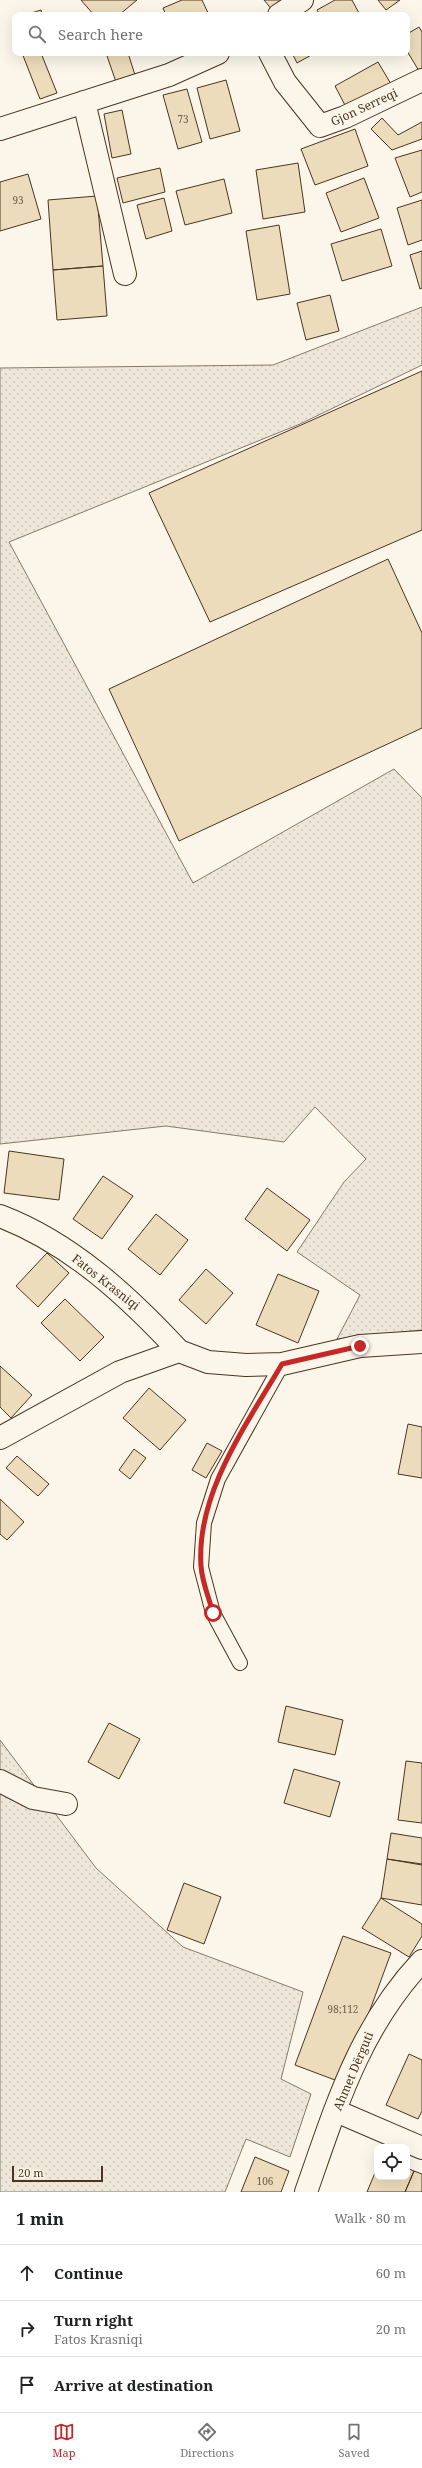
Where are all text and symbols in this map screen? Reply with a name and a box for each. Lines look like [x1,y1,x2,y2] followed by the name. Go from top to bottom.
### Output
[12,12,410,56] search box
[26,23,48,45] icon: search
[58,24,143,44] text: Search here
[328,84,400,130] street label: Gjon Serreqi
[177,112,189,126] house number: 73
[12,193,24,207] house number: 93
[69,1250,144,1314] street label: Fatos Krasniqi
[351,1337,369,1355] route end
[204,1604,222,1622] route start
[328,2002,358,2016] house number: 98;112
[329,2029,377,2113] street label: Ahmet Dërguti
[374,2144,410,2180] map controls
[374,2144,410,2180] button: locate
[12,2164,103,2183] scale bar
[18,2165,44,2180] text: 20 m
[257,2174,274,2188] house number: 106
[16,2207,64,2230] text: 1 min
[334,2209,406,2227] text: Walk · 80 m
[16,2262,38,2284] icon: ahead
[54,2263,123,2283] text: Continue
[376,2264,406,2282] text: 60 m
[54,2310,133,2330] text: Turn right
[16,2318,38,2340] icon: right
[376,2320,406,2338] text: 20 m
[54,2330,143,2348] text: Fatos Krasniqi
[16,2374,38,2396] icon: arrive
[54,2375,213,2395] text: Arrive at destination
[52,2421,76,2460] tab: Map
[180,2421,234,2460] tab: Directions
[339,2421,370,2460] tab: Saved

